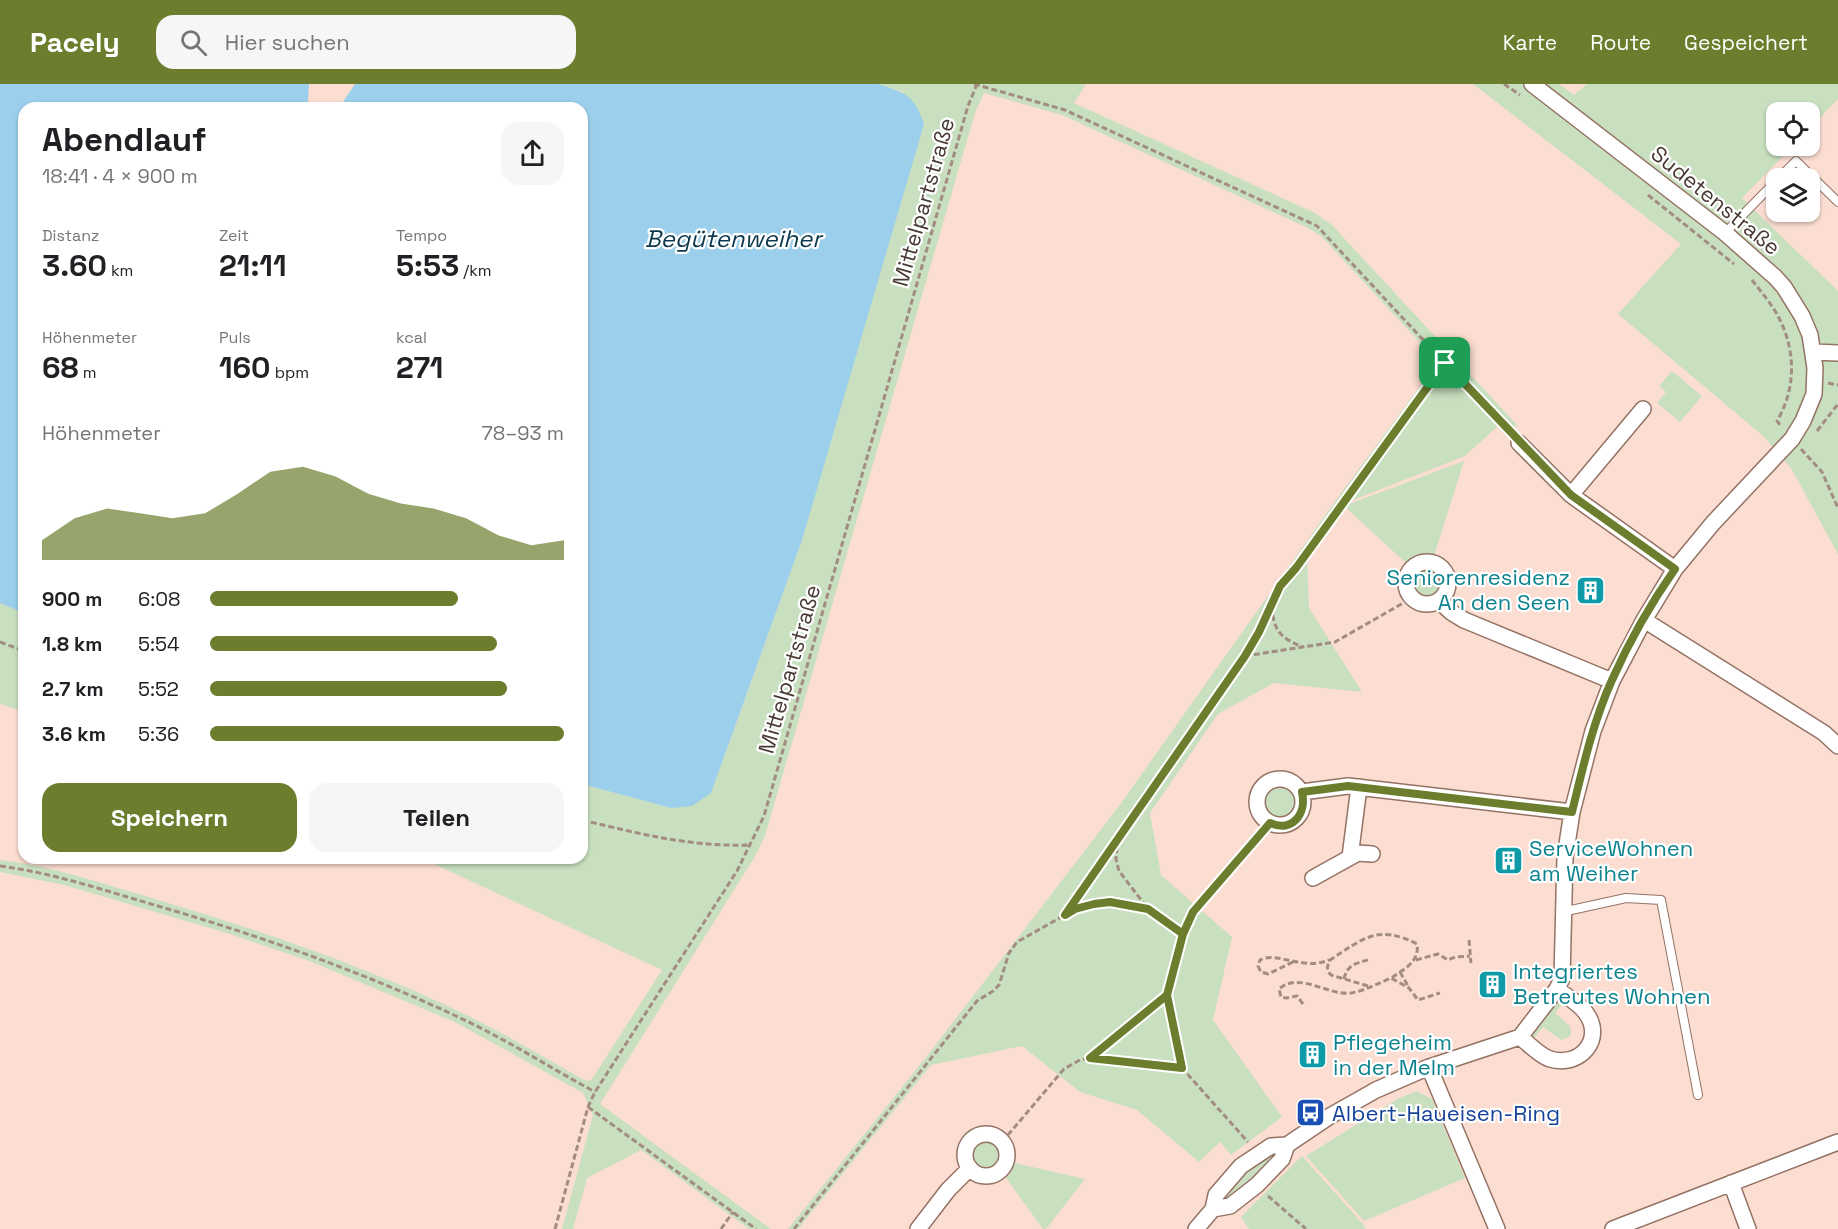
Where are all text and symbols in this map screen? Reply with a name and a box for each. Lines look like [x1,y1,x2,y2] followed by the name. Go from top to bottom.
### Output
[156,15,576,69] search box
[30,24,120,60] text: Pacely
[177,26,210,59] icon: search
[225,28,350,56] text: Hier suchen
[1503,29,1557,56] text: Karte
[1590,29,1651,56] text: Route
[1684,29,1808,56] text: Gespeichert
[1766,102,1820,222] map controls
[1766,102,1820,156] button: locate
[886,114,960,290] street label: Mittelpartstraße
[42,119,207,161] text: Abendlauf
[501,122,564,185] button: share
[1645,139,1787,261] street label: Sudetenstraße
[42,163,198,189] text: 18:41 · 4 × 900 m
[1766,168,1820,222] button: layers
[645,223,824,254] water label: Begütenweiher
[42,225,99,246] text: Distanz
[219,225,249,246] text: Zeit
[396,225,447,246] text: Tempo
[42,246,107,285] text: 3.60
[219,246,286,285] text: 21:11
[396,246,459,285] text: 5:53
[107,260,133,281] text: km
[459,260,492,281] text: /km
[42,327,137,348] text: Höhenmeter
[219,327,251,348] text: Puls
[396,327,427,348] text: kcal
[1419,337,1470,388] pin
[1428,346,1461,379] icon: arrive
[42,348,79,387] text: 68
[219,348,271,387] text: 160
[396,348,443,387] text: 271
[79,362,96,383] text: m
[271,362,309,383] text: bpm
[42,420,161,446] text: Höhenmeter
[482,420,564,446] text: 78–93 m
[1387,563,1570,616] place label: Seniorenresidenz An den Seen
[1575,574,1607,606] building icon: Seniorenresidenz An den Seen
[752,581,826,757] street label: Mittelpartstraße
[42,586,102,612] text: 900 m
[138,586,181,612] text: 6:08
[42,631,102,657] text: 1.8 km
[138,631,180,657] text: 5:54
[42,676,104,702] text: 2.7 km
[138,676,179,702] text: 5:52
[42,721,106,747] text: 3.6 km
[138,721,179,747] text: 5:36
[42,783,297,852] button: Speichern
[309,783,564,852] button: Teilen
[1529,834,1693,887] place label: ServiceWohnen am Weiher
[1492,845,1524,877] building icon: ServiceWohnen am Weiher
[1513,957,1711,1010] place label: Integriertes Betreutes Wohnen
[1476,968,1508,1000] building icon: Integriertes Betreutes Wohnen
[1333,1028,1455,1081] place label: Pflegeheim in der Melm
[1296,1039,1328,1071] building icon: Pflegeheim in der Melm
[1295,1097,1327,1129] bus stop icon: Albert-Haueisen-Ring
[1332,1099,1560,1127] place label: Albert-Haueisen-Ring

